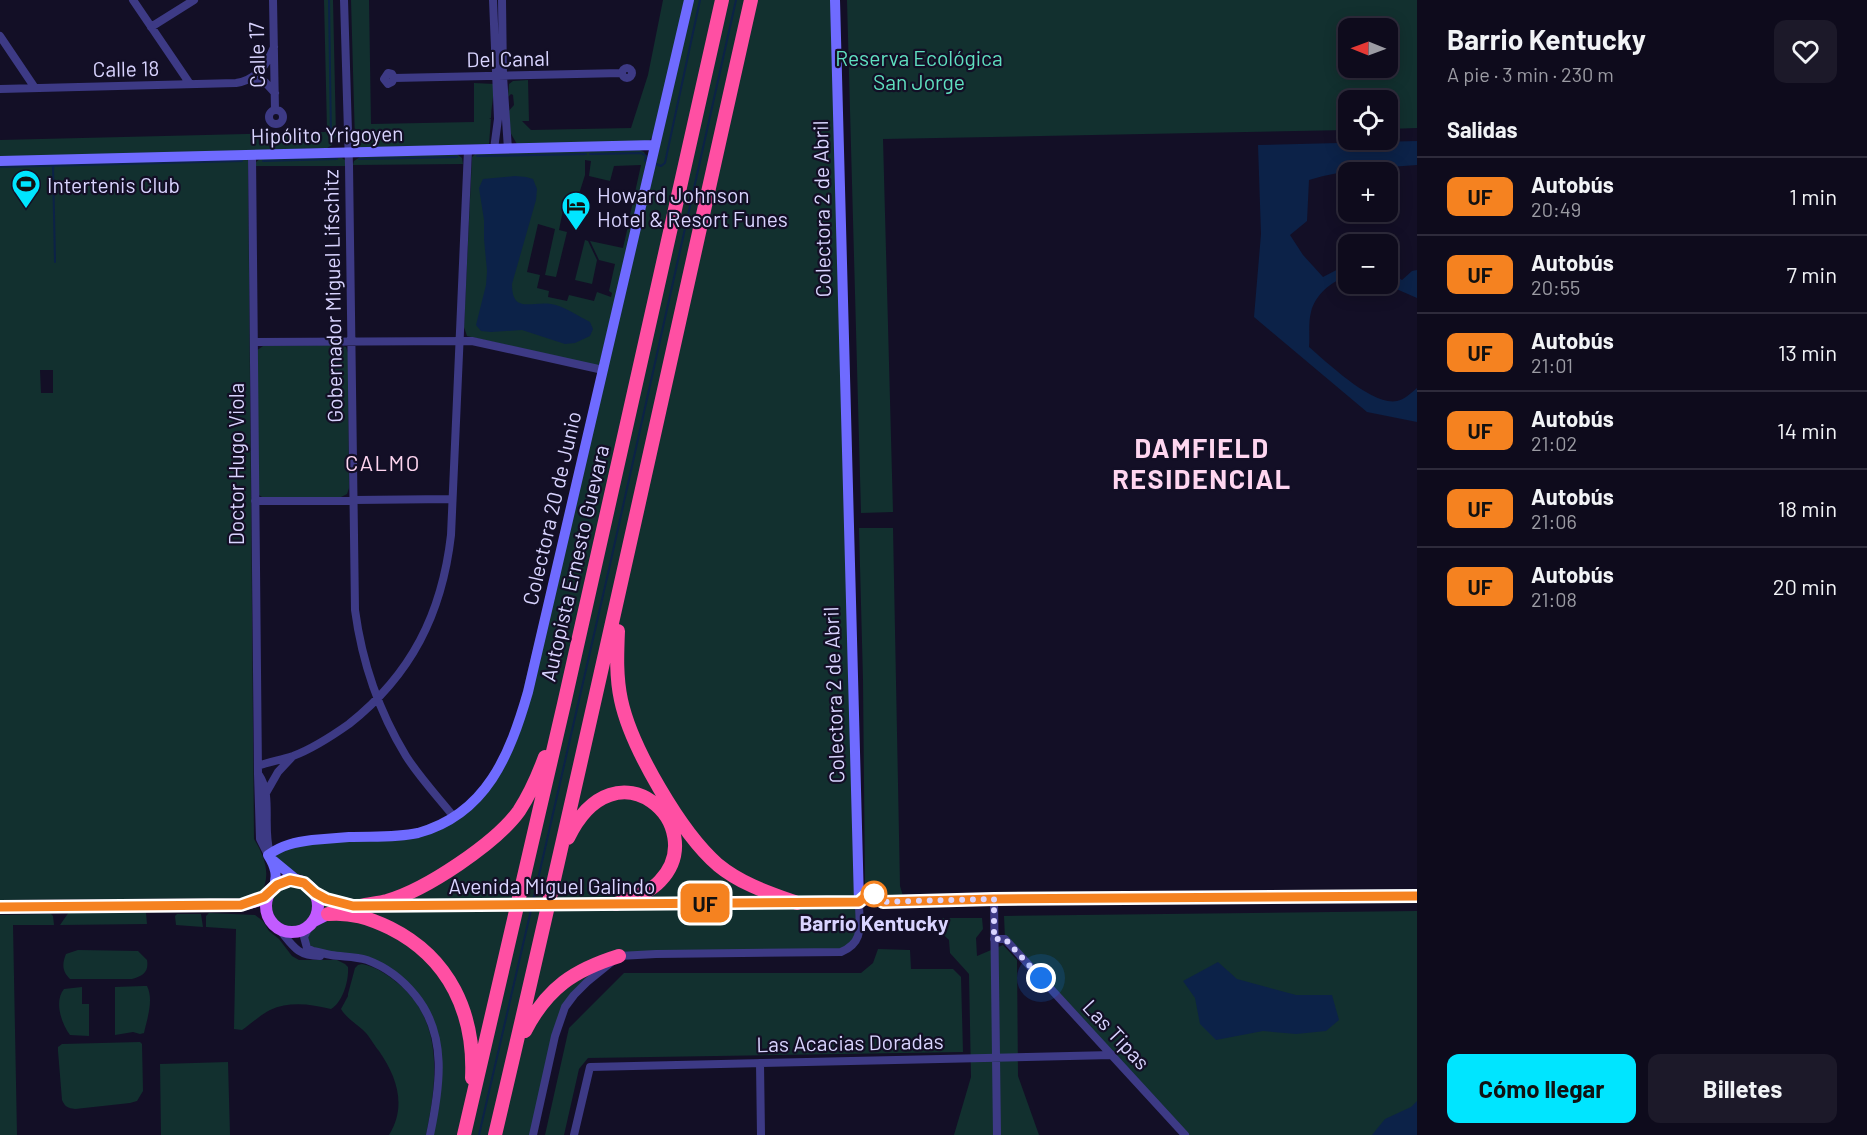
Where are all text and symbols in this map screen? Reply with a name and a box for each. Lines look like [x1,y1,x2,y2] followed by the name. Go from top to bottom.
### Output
[1338,18,1398,78] north arrow
[1338,18,1398,294] map controls
[1774,20,1837,83] button: heart
[243,22,269,88] street label: Calle 17
[1447,22,1646,56] text: Barrio Kentucky
[466,45,550,71] street label: Del Canal
[835,45,1003,94] park label: Reserva Ecológica San Jorge
[92,55,160,81] street label: Calle 18
[1447,62,1614,86] text: A pie · 3 min · 230 m
[1338,90,1398,150] button: locate
[1447,116,1518,142] text: Salidas
[250,120,404,148] street label: Hipólito Yrigoyen
[807,120,835,298] street label: Colectora 2 de Abril
[1338,162,1398,222] button: +
[10,168,42,210] sports icon: Intertenis Club
[317,169,347,423] street label: Gobernador Miguel Lifschitz
[1531,171,1614,197] text: Autobús
[47,172,180,197] place label: Intertenis Club
[597,182,788,231] place label: Howard Johnson Hotel & Resort Funes
[1789,183,1837,209] text: 1 min
[1468,184,1492,209] text: UF
[560,190,592,232] hotel icon: Howard Johnson Hotel & Resort Funes
[1531,197,1581,221] text: 20:49
[1338,234,1398,294] button: −
[1531,249,1614,275] text: Autobús
[1787,261,1837,287] text: 7 min
[1468,262,1492,287] text: UF
[1531,275,1580,299] text: 20:55
[1531,327,1614,353] text: Autobús
[1778,339,1837,365] text: 13 min
[1468,340,1492,365] text: UF
[1531,353,1573,377] text: 21:01
[223,383,248,545] street label: Doctor Hugo Viola
[1531,405,1614,431] text: Autobús
[517,409,585,607] street label: Colectora 20 de Junio
[1777,417,1837,443] text: 14 min
[1468,418,1492,443] text: UF
[1112,431,1292,494] district label: DAMFIELD RESIDENCIAL
[1531,431,1577,455] text: 21:02
[535,442,613,684] street label: Autopista Ernesto Guevara
[345,449,421,475] district label: CALMO
[1531,483,1614,509] text: Autobús
[1778,495,1837,521] text: 18 min
[1468,496,1492,521] text: UF
[1531,509,1577,533] text: 21:06
[1531,561,1614,587] text: Autobús
[1773,573,1837,599] text: 20 min
[1468,574,1492,599] text: UF
[1531,587,1577,611] text: 21:08
[817,606,849,784] street label: Colectora 2 de Abril
[449,873,655,898] street label: Avenida Miguel Galindo
[861,881,887,907] marker: Barrio Kentucky
[678,884,732,922] line badge: UF
[693,891,717,916] text: UF
[799,910,949,935] place label: Barrio Kentucky
[1026,963,1056,993] your location
[1078,994,1156,1074] street label: Las Tipas
[756,1028,944,1056] street label: Las Acacias Doradas
[1447,1054,1636,1123] button: Cómo llegar
[1648,1054,1837,1123] button: Billetes

